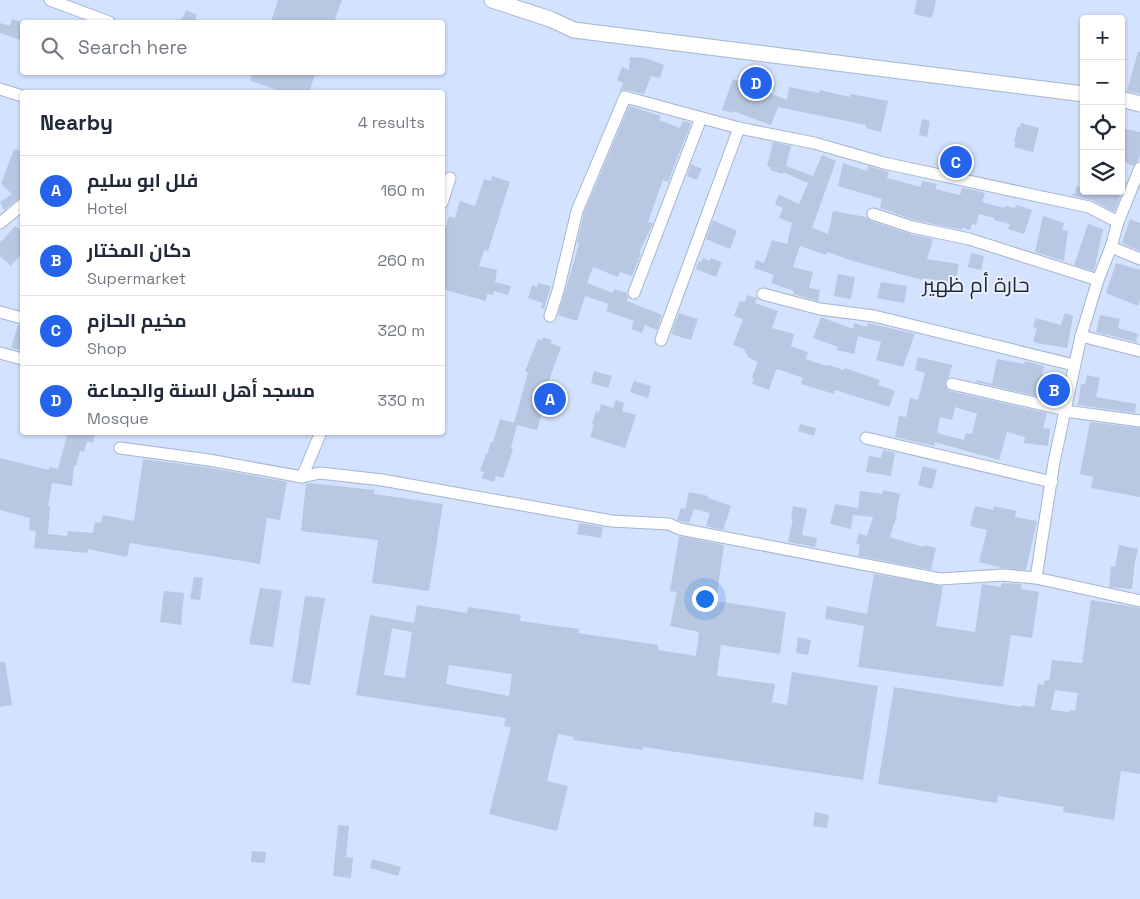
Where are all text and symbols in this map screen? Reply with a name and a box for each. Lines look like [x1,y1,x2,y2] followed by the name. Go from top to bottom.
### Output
[1080,15,1125,195] map controls
[1080,15,1125,60] button: +
[20,20,445,75] search box
[38,34,66,62] icon: search
[78,35,188,60] text: Search here
[1080,60,1125,105] button: −
[740,64,772,102] pin: D
[1080,105,1125,150] button: locate
[40,109,113,136] text: Nearby
[358,112,425,133] text: 4 results
[940,143,972,181] pin: C
[1080,150,1125,195] button: layers
[87,168,198,193] text: فلل ابو سليم
[51,180,61,201] text: A
[380,180,425,201] text: 160 m
[87,198,128,219] text: Hotel
[87,238,191,263] text: دكان المختار
[51,250,61,271] text: B
[377,250,425,271] text: 260 m
[87,268,186,289] text: Supermarket
[921,271,1030,299] district label: حارة أم ظهير
[87,308,186,333] text: مخيم الحازم
[51,320,61,341] text: C
[378,320,425,341] text: 320 m
[87,338,127,359] text: Shop
[1038,371,1070,409] pin: B
[87,378,315,403] text: مسجد أهل السنة والجماعة
[534,380,566,418] pin: A
[51,390,61,411] text: D
[378,390,425,411] text: 330 m
[87,408,149,429] text: Mosque
[692,586,718,612] your location

